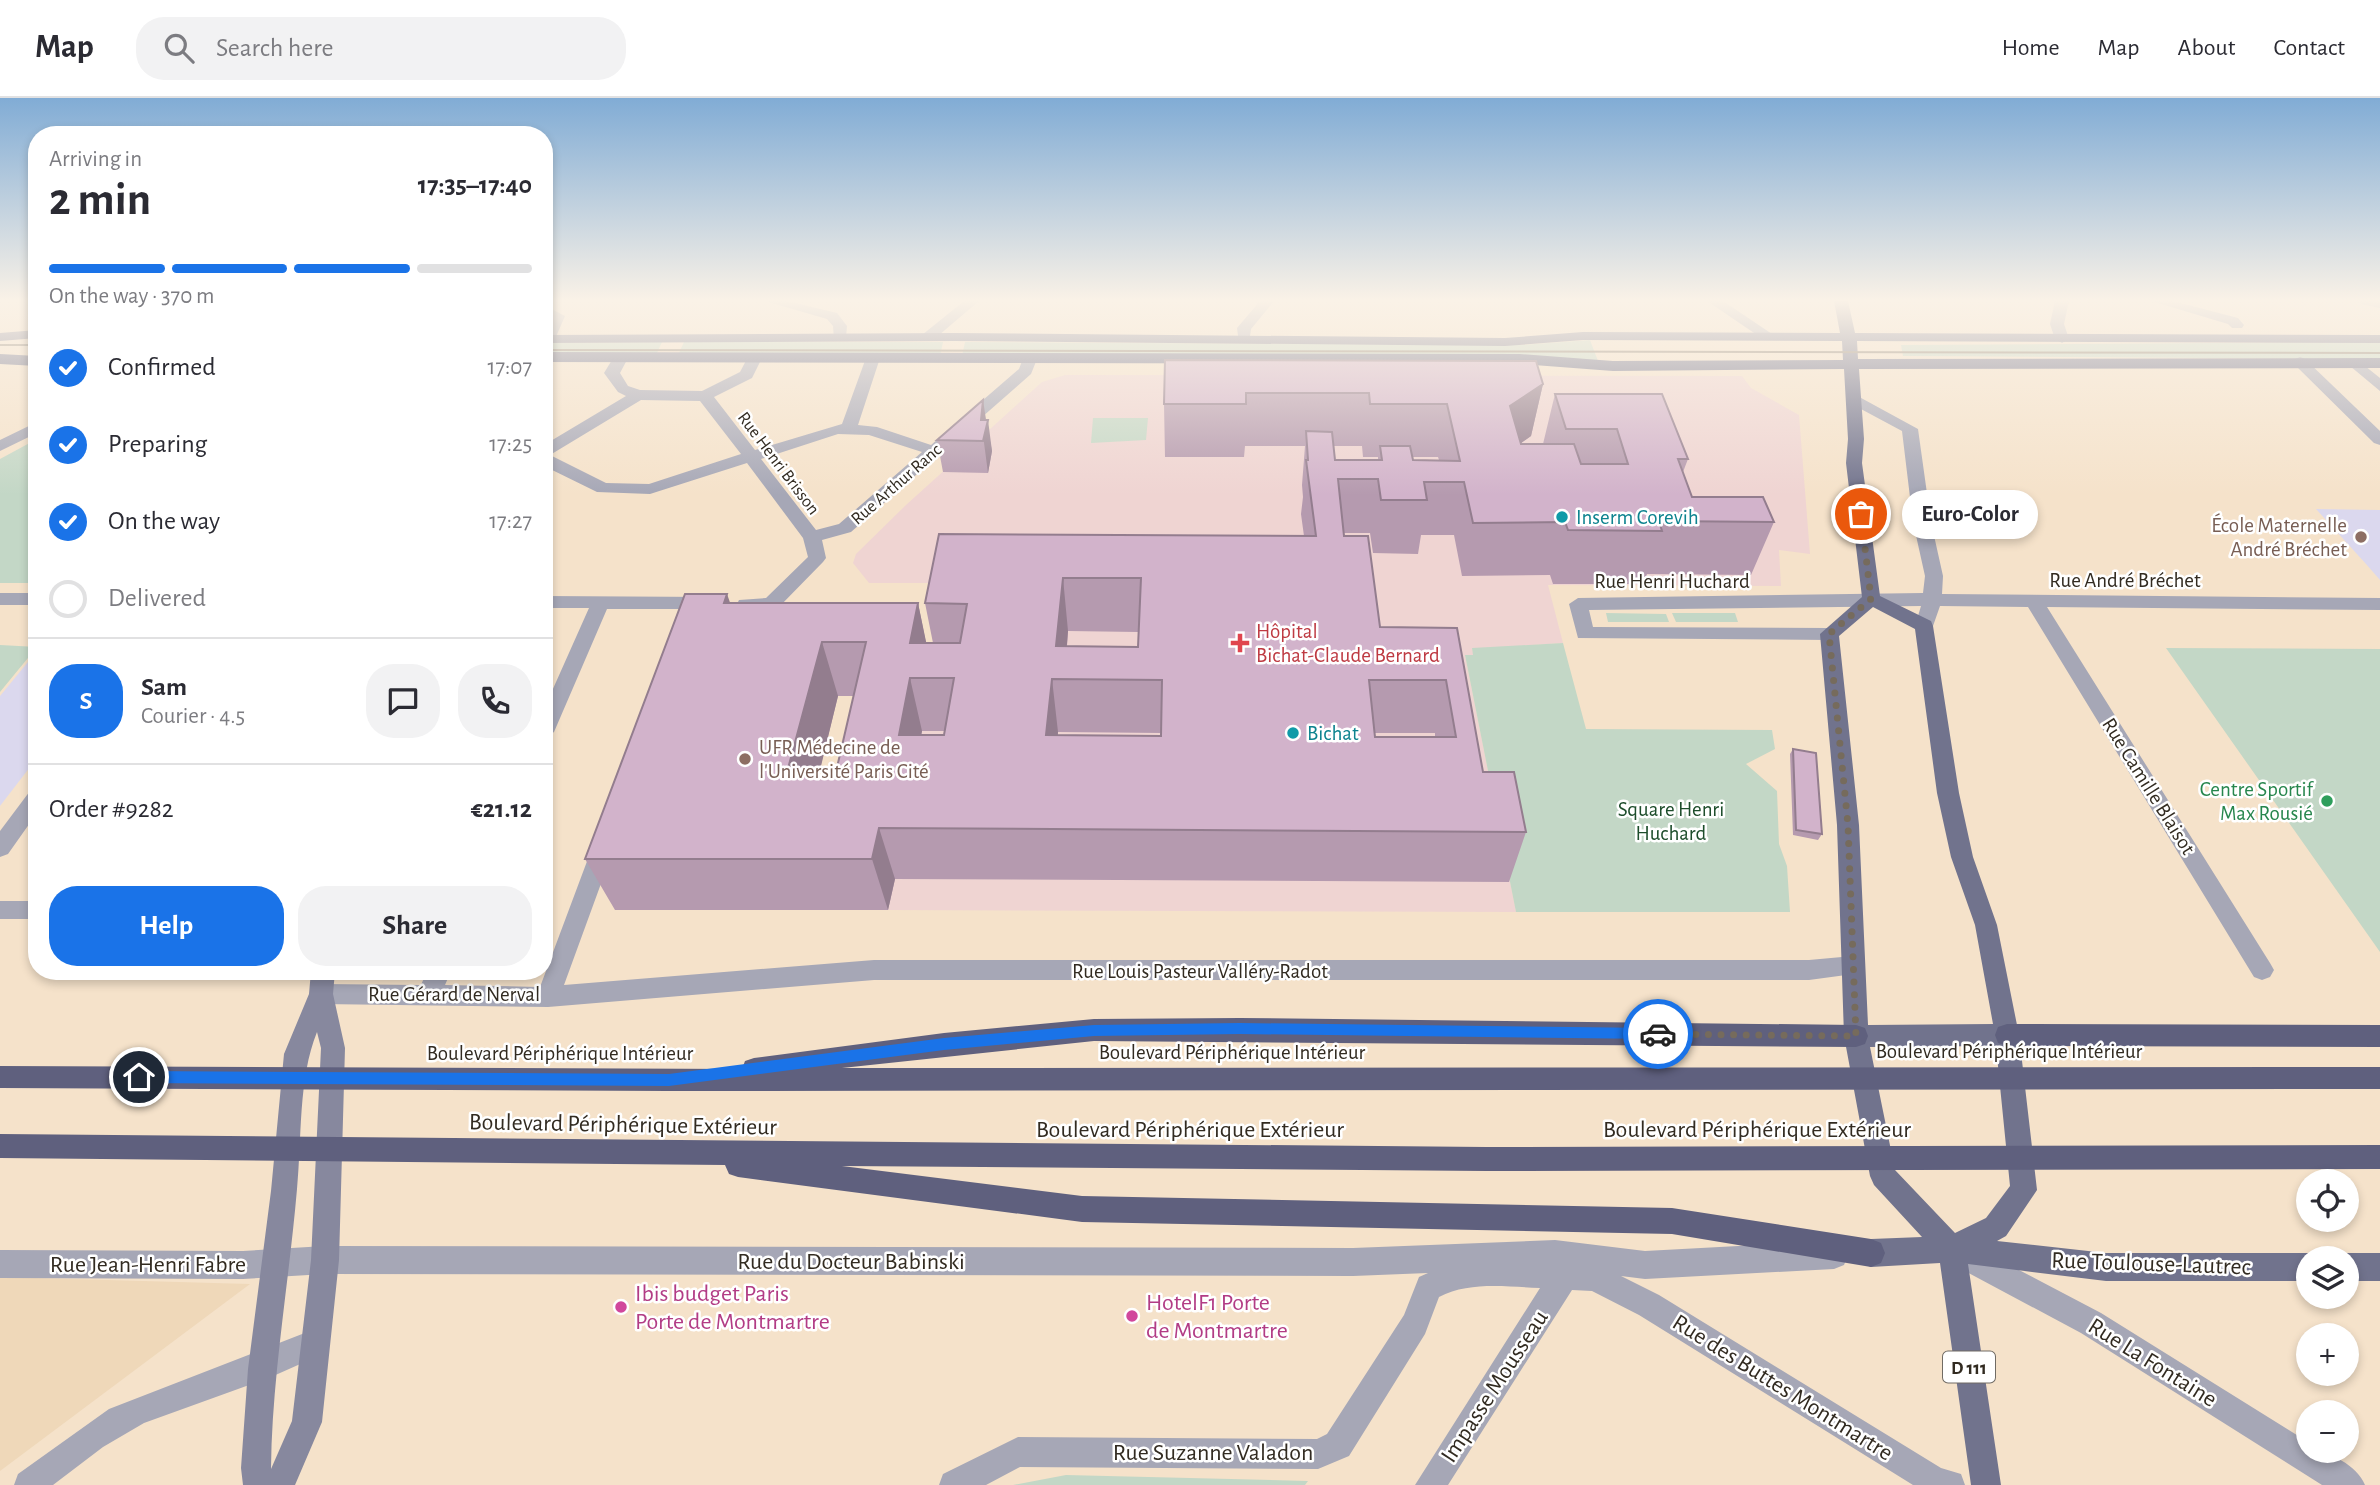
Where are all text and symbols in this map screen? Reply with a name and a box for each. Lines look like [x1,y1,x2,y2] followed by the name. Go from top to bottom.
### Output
[136,17,626,80] search box
[160,29,198,67] icon: search
[35,31,94,64] text: Map
[216,35,334,61] text: Search here
[2002,36,2060,60] text: Home
[2098,36,2140,60] text: Map
[2178,36,2235,60] text: About
[2273,36,2345,60] text: Contact
[49,148,142,171] text: Arriving in
[418,172,532,198] text: 17:35–17:40
[49,177,151,223] text: 2 min
[49,285,215,308] text: On the way · 370 m
[49,349,87,387] icon: check
[108,354,216,380] text: Confirmed
[487,356,532,379] text: 17:07
[734,409,823,518] street label: Rue Henri Brisson
[49,426,87,464] icon: check
[108,431,207,457] text: Preparing
[489,433,532,456] text: 17:25
[848,441,945,529] street label: Rue Arthur Ranc
[1831,484,1891,544] pin
[1903,490,2039,538] callout: Euro-Color
[1842,495,1880,533] icon: bag
[49,503,87,541] icon: check
[1921,503,2019,526] text: Euro-Color
[1576,507,1699,528] place label: Inserm Corevih
[108,508,220,534] text: On the way
[1554,509,1570,525] marker: Inserm Corevih
[489,510,532,533] text: 17:27
[2211,513,2347,560] place label: École Maternelle André Bréchet
[2353,529,2369,545] marker: École Maternelle André Bréchet
[2049,570,2201,591] street label: Rue André Bréchet
[1594,571,1750,592] street label: Rue Henri Huchard
[108,585,206,611] text: Delivered
[1256,621,1440,666] place label: Hôpital Bichat-Claude Bernard
[1230,633,1250,653] marker: Hôpital Bichat-Claude Bernard
[366,664,440,738] button: chat
[458,664,532,738] button: phone
[141,674,187,700] text: Sam
[80,688,92,714] text: S
[141,705,245,728] text: Courier · 4.5
[2098,714,2199,859] street label: Rue Camille Blaisot
[1307,723,1359,744] place label: Bichat
[1285,725,1301,741] marker: Bichat
[759,737,929,782] place label: UFR Médecine de l'Université Paris Cité
[737,751,753,767] marker: UFR Médecine de l'Université Paris Cité
[2200,779,2315,824] place label: Centre Sportif Max Rousié
[2319,793,2335,809] marker: Centre Sportif Max Rousié
[49,796,174,822] text: Order #9282
[471,796,532,822] text: €21.12
[1618,799,1724,844] park label: Square Henri Huchard
[49,886,284,966] button: Help
[298,886,532,966] button: Share
[1072,961,1328,982] street label: Rue Louis Pasteur Valléry-Radot
[368,984,540,1005] street label: Rue Gérard de Nerval
[1623,999,1693,1069] courier
[1639,1015,1677,1053] icon: car
[1876,1041,2142,1062] street label: Boulevard Périphérique Intérieur
[1099,1042,1365,1063] street label: Boulevard Périphérique Intérieur
[427,1043,693,1064] street label: Boulevard Périphérique Intérieur
[109,1047,169,1107] pin
[120,1058,158,1096] icon: home
[469,1110,777,1140] street label: Boulevard Périphérique Extérieur
[1036,1118,1344,1142] street label: Boulevard Périphérique Extérieur
[1603,1118,1911,1142] street label: Boulevard Périphérique Extérieur
[2296,1169,2359,1463] map controls
[2296,1169,2359,1232] button: locate
[2296,1246,2359,1309] button: layers
[2051,1249,2251,1279] street label: Rue Toulouse-Lautrec
[737,1250,965,1274] street label: Rue du Docteur Babinski
[50,1253,246,1277] street label: Rue Jean-Henri Fabre
[635,1282,830,1334] place label: Ibis budget Paris Porte de Montmartre
[1146,1291,1288,1343] place label: HotelF1 Porte de Montmartre
[613,1299,629,1315] marker: Ibis budget Paris Porte de Montmartre
[1437,1306,1553,1467] street label: Impasse Mousseau
[1124,1308,1140,1324] marker: HotelF1 Porte de Montmartre
[1668,1310,1897,1466] street label: Rue des Buttes Montmartre
[2084,1314,2221,1412] street label: Rue La Fontaine
[2296,1323,2359,1386] button: +
[1943,1352,1995,1382] road number: D 111
[2296,1400,2359,1463] button: −
[1113,1441,1313,1465] street label: Rue Suzanne Valadon

